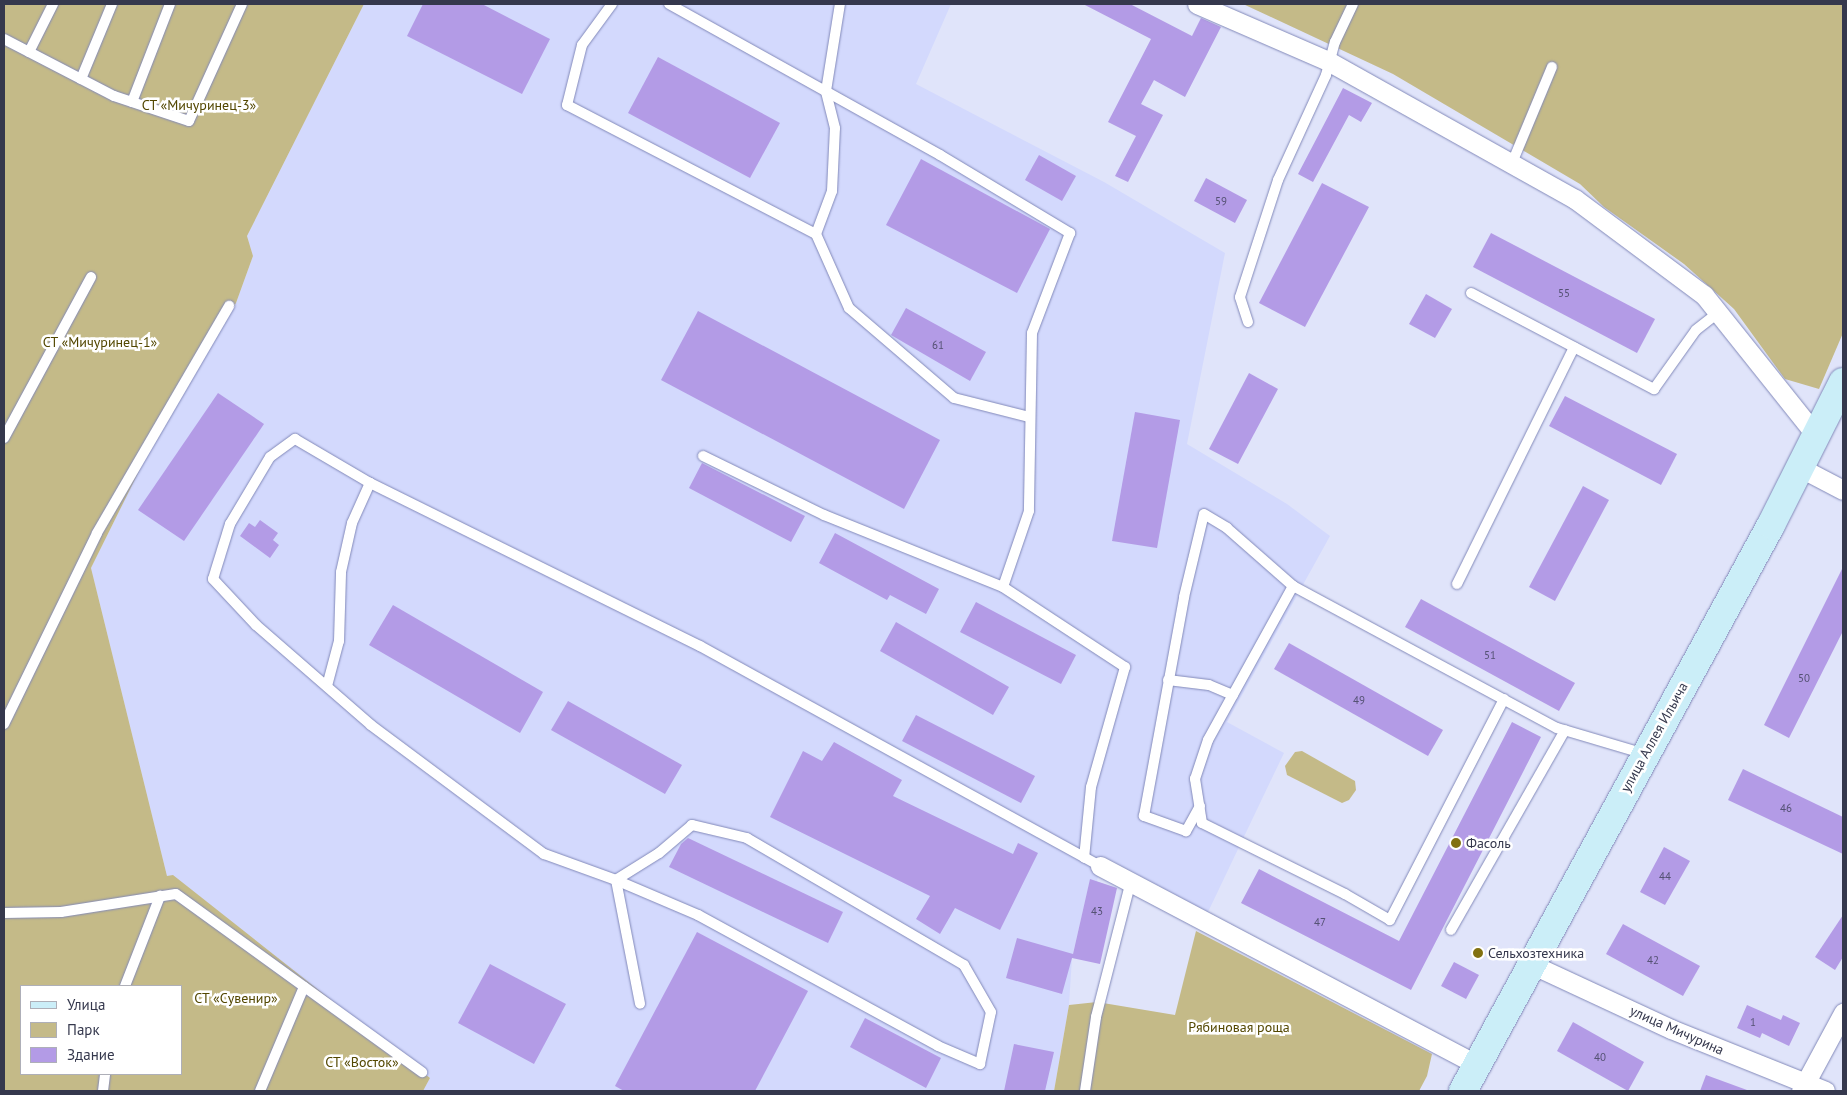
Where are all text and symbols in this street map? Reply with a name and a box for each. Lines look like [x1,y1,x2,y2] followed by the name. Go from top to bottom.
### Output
[141,97,257,113] park label: СТ «Мичуринец-3»
[1215,194,1227,208] house number: 59
[1558,286,1570,300] house number: 55
[42,334,158,350] park label: СТ «Мичуринец-1»
[932,338,944,352] house number: 61
[1484,648,1496,662] house number: 51
[1798,671,1810,685] house number: 50
[1617,679,1691,795] street label: улица Аллея Ильича
[1353,693,1365,707] house number: 49
[1780,801,1792,815] house number: 46
[1466,835,1511,851] place label: Фасоль
[1450,837,1462,849] marker: Фасоль
[1659,869,1671,883] house number: 44
[1091,904,1103,918] house number: 43
[1314,915,1326,929] house number: 47
[1488,945,1584,961] place label: Сельхозтехника
[1472,947,1484,959] marker: Сельхозтехника
[1647,953,1659,967] house number: 42
[20,985,182,1075] legend
[194,990,278,1006] park label: СТ «Сувенир»
[67,995,105,1014] text: Улица
[1627,1002,1727,1058] street label: улица Мичурина
[1750,1015,1756,1029] house number: 1
[1188,1019,1290,1035] park label: Рябиновая роща
[67,1020,100,1039] text: Парк
[67,1045,115,1064] text: Здание
[1594,1050,1606,1064] house number: 40
[325,1054,399,1070] park label: СТ «Восток»

